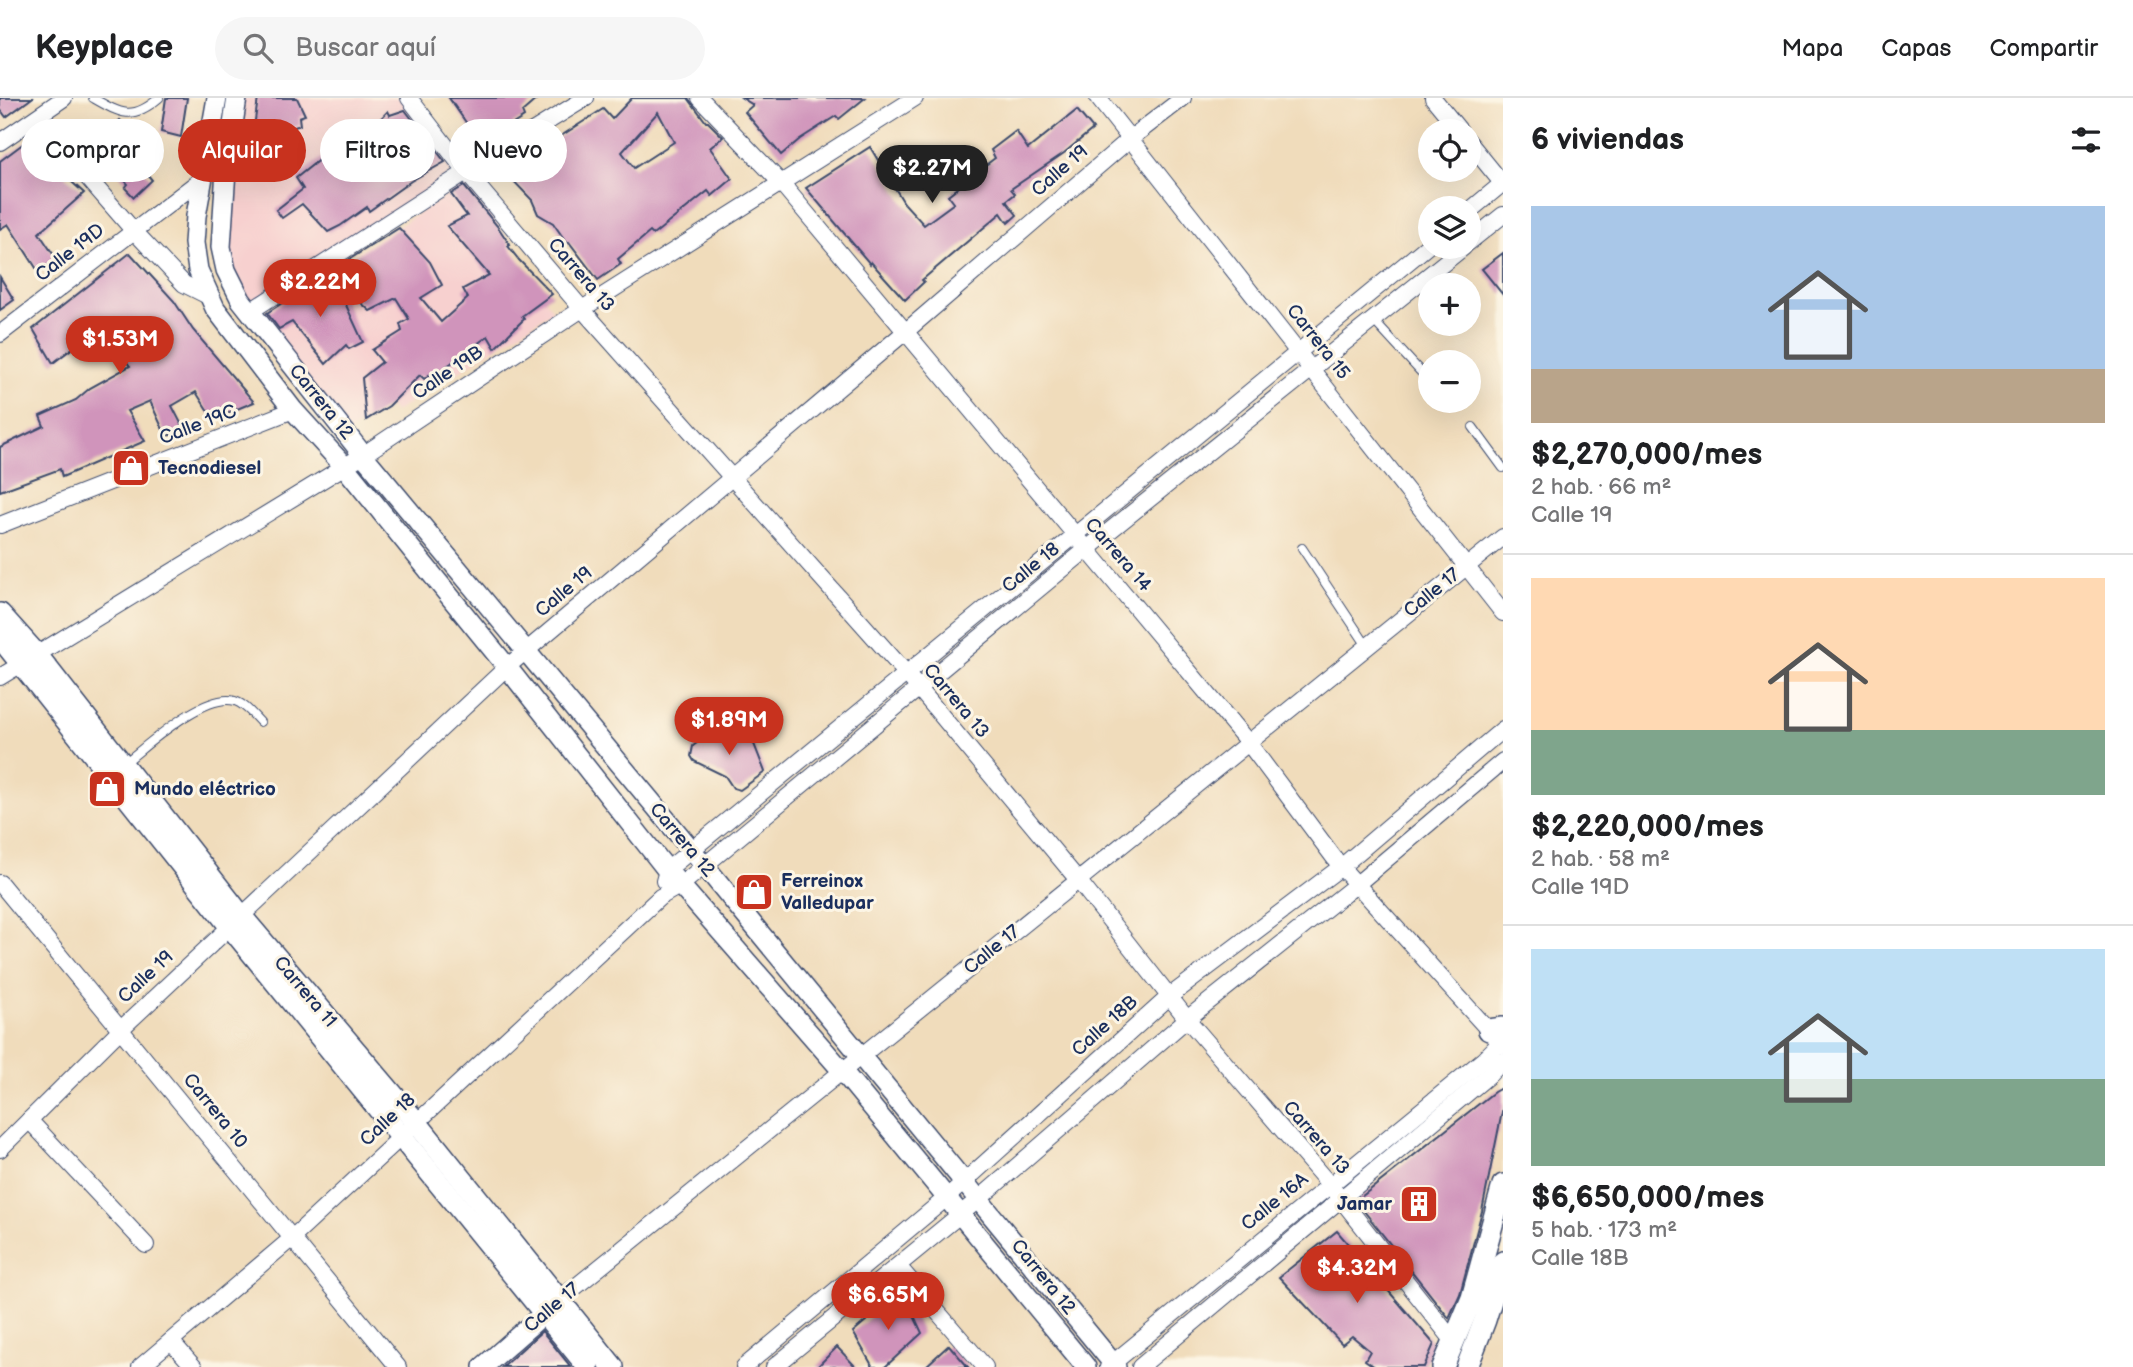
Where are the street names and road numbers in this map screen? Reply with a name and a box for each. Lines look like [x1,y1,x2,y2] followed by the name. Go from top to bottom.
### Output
[1027,140,1093,202] street label: Calle 19
[31,219,109,287] street label: Calle 19D
[543,233,619,317] street label: Carrera 13
[1281,300,1355,384] street label: Carrera 15
[408,341,488,405] street label: Calle 19B
[284,360,359,445] street label: Carrera 12
[156,400,240,450] street label: Calle 19C
[1080,513,1157,597] street label: Carrera 14
[998,538,1064,598] street label: Calle 18
[531,562,597,622] street label: Calle 19
[1399,563,1465,623] street label: Calle 17
[918,659,994,743] street label: Carrera 13
[644,798,720,882] street label: Carrera 12
[959,920,1025,980] street label: Calle 17
[114,946,178,1008] street label: Calle 19
[269,952,341,1032] street label: Carrera 11
[1067,991,1143,1061] street label: Calle 18B
[178,1069,252,1153] street label: Carrera 10
[355,1089,421,1151] street label: Calle 18
[1278,1096,1354,1180] street label: Carrera 13
[1237,1168,1313,1236] street label: Calle 16A
[1006,1235,1081,1320] street label: Carrera 12
[519,1278,585,1338] street label: Calle 17

